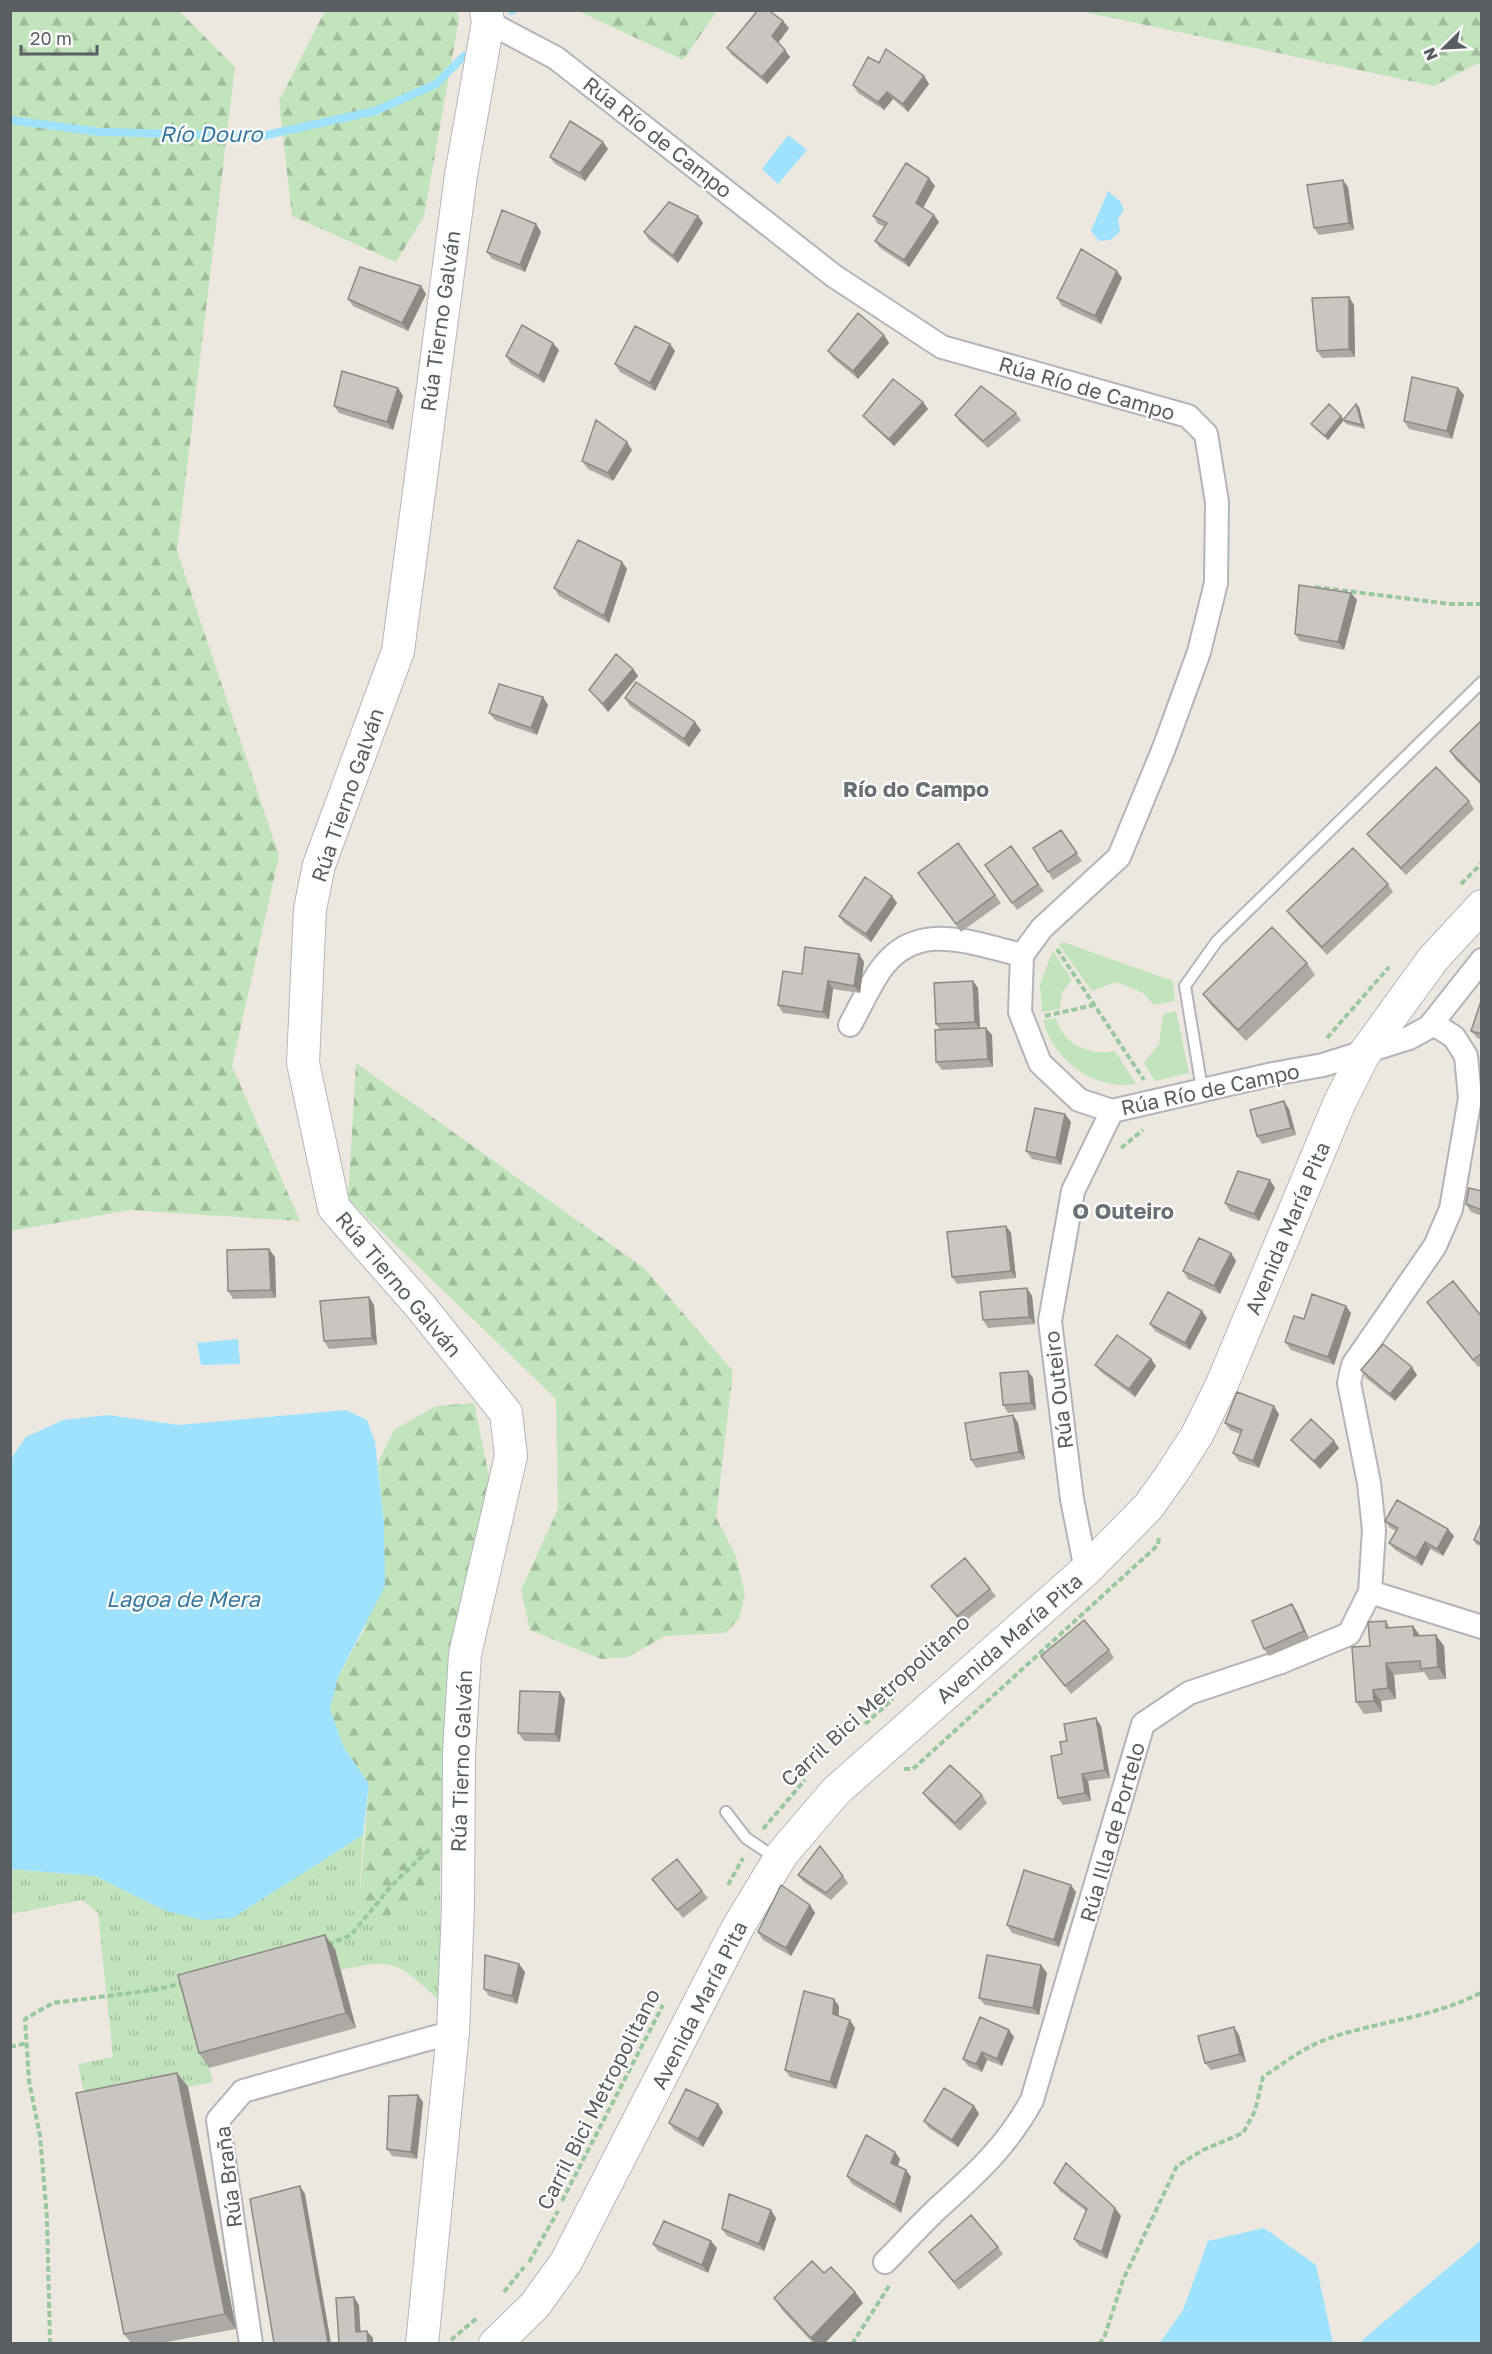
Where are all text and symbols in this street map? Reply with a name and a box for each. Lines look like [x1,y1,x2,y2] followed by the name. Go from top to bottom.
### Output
[21,18,98,56] scale bar
[1414,18,1474,78] north arrow
[30,27,72,49] text: 20 m
[1419,44,1442,64] text: N
[578,71,738,203] street label: Rúa Río de Campo
[159,120,264,147] water label: Río Douro
[414,229,466,413] street label: Rúa Tierno Galván
[996,350,1178,426] street label: Rúa Río de Campo
[305,705,389,885] street label: Rúa Tierno Galván
[843,775,989,802] district label: Río do Campo
[1118,1057,1302,1121] street label: Rúa Río de Campo
[1239,1138,1335,1318] street label: Avenida María Pita
[1072,1197,1174,1224] district label: O Outeiro
[330,1206,468,1362] street label: Rúa Tierno Galván
[1038,1329,1078,1451] street label: Rúa Outeiro
[931,1567,1087,1709] street label: Avenida María Pita
[106,1585,262,1612] water label: Lagoa de Mera
[775,1608,975,1792] street label: Carril Bici Metropolitano
[445,1669,477,1853] street label: Rúa Tierno Galván
[1074,1739,1150,1925] street label: Rúa Illa de Portelo
[645,1916,753,2094] street label: Avenida María Pita
[531,1984,665,2214] street label: Carril Bici Metropolitano
[209,2125,247,2229] street label: Rúa Braña

